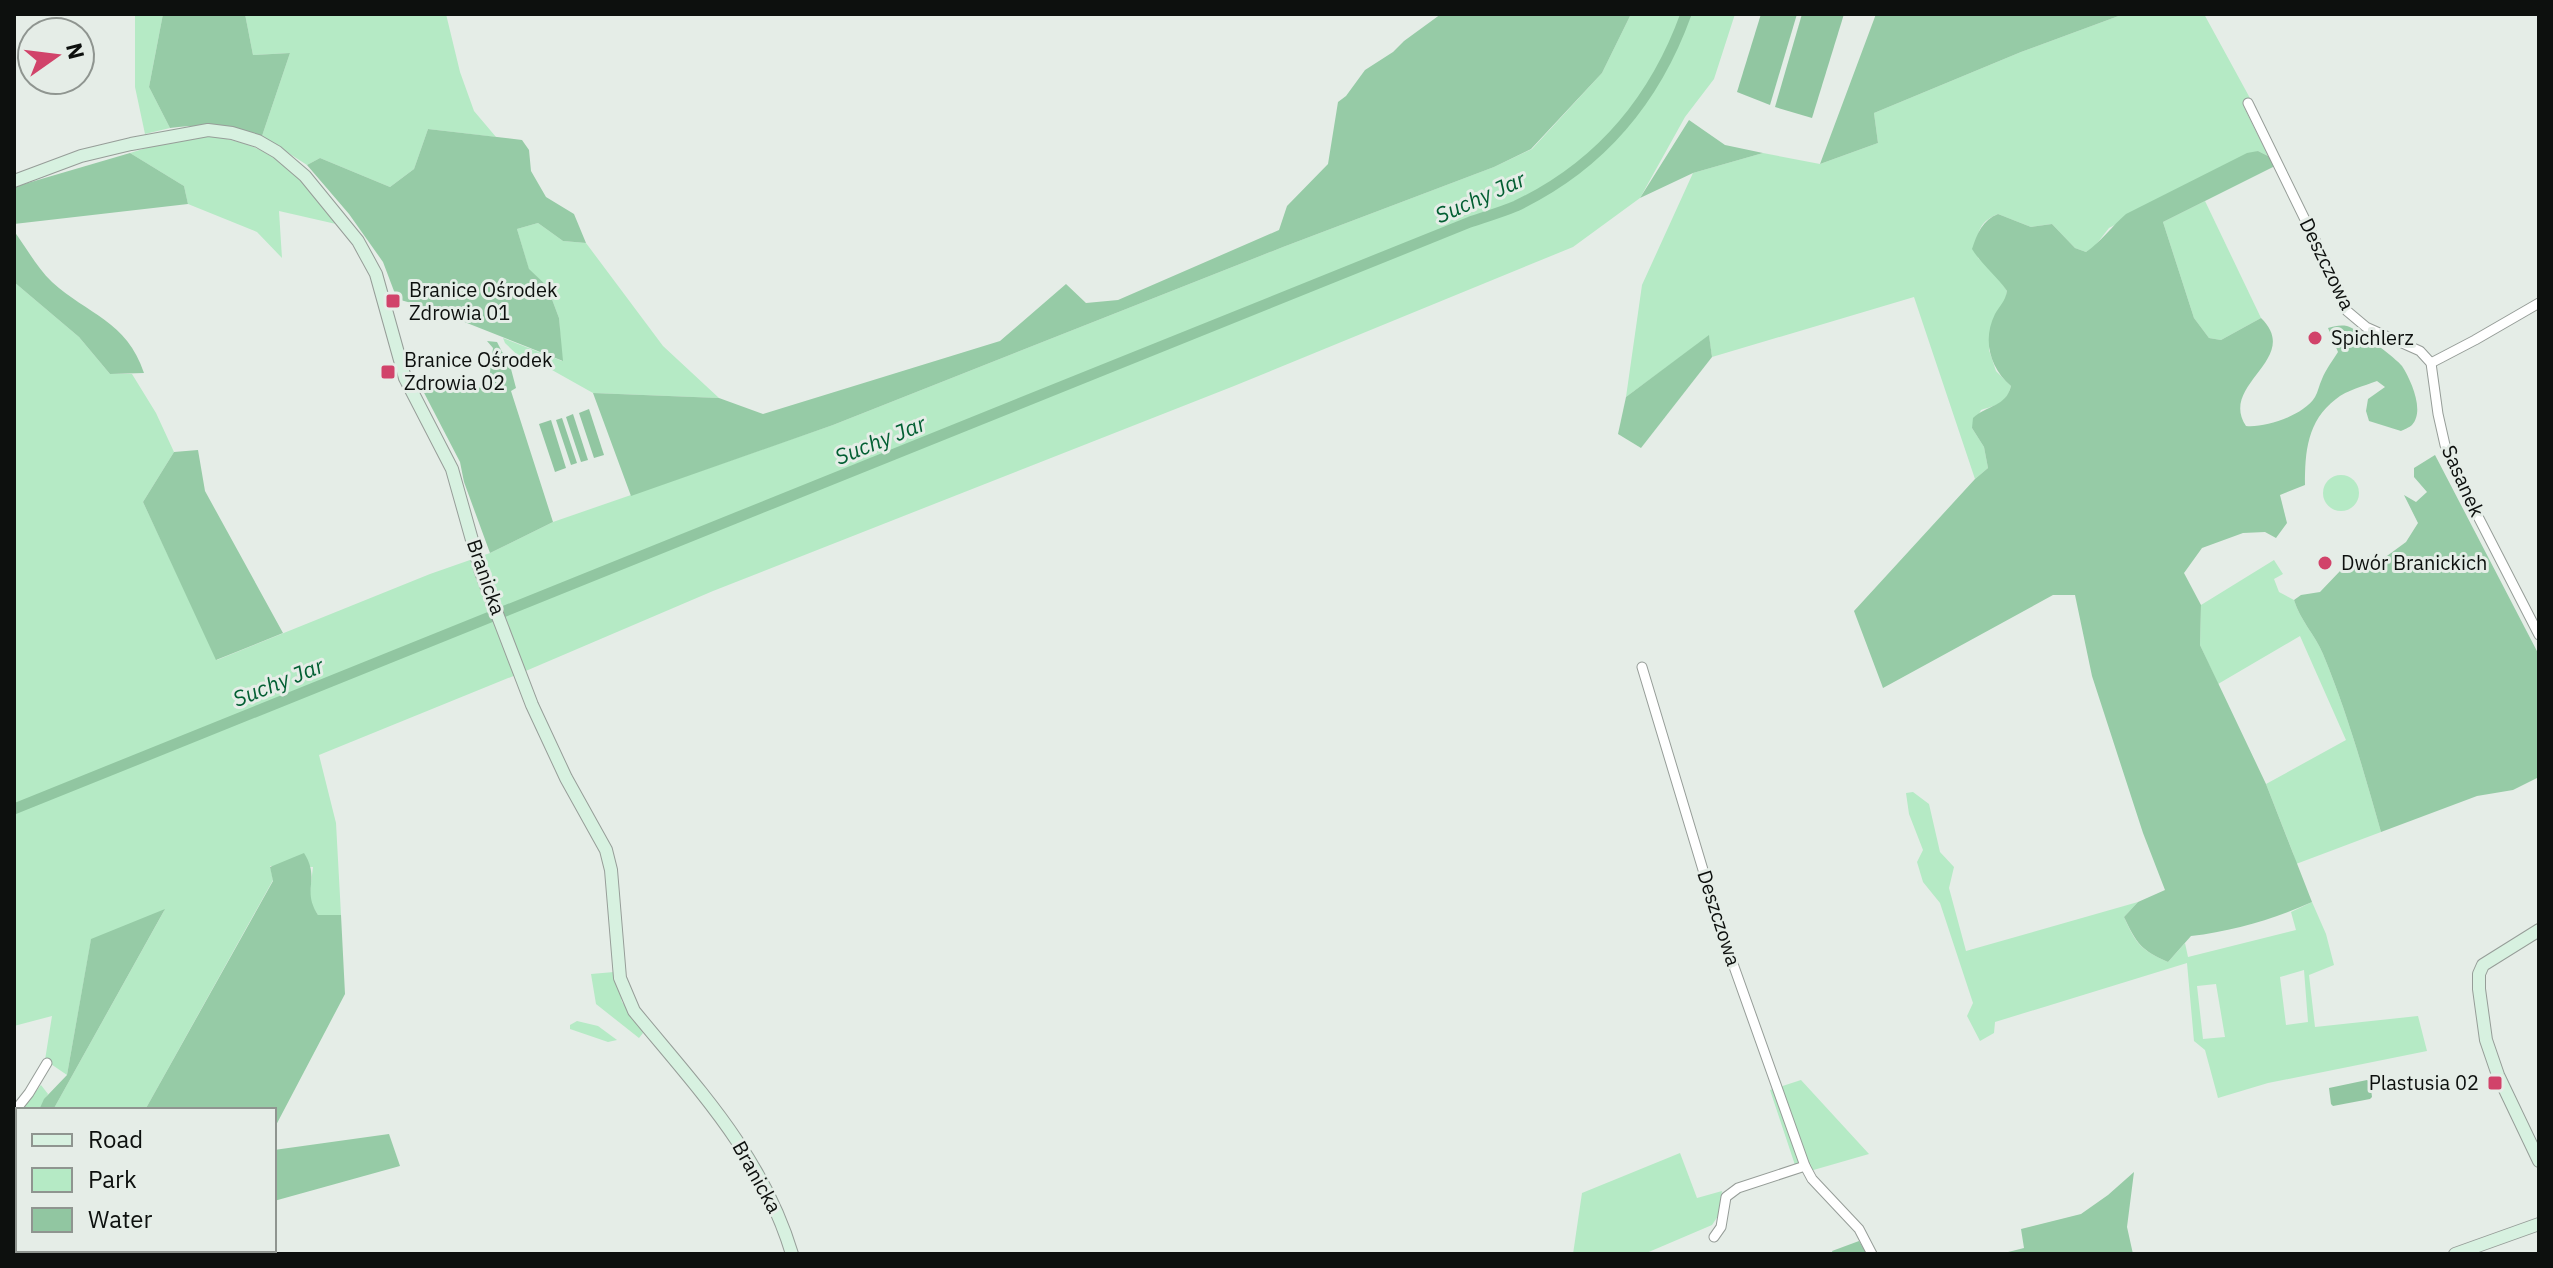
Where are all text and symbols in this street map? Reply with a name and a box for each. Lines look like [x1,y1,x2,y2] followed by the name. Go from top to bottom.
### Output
[16,16,96,96] north arrow
[60,40,92,62] text: N
[1430,163,1530,229] water label: Suchy Jar
[2294,213,2361,315] street label: Deszczowa
[409,276,558,326] place label: Branice Ośrodek Zdrowia 01
[384,292,402,310] marker: Branice Ośrodek Zdrowia 01
[2331,324,2414,351] place label: Spichlerz
[2306,329,2324,347] marker: Spichlerz
[404,346,553,396] place label: Branice Ośrodek Zdrowia 02
[379,363,397,381] marker: Branice Ośrodek Zdrowia 02
[830,408,931,471] water label: Suchy Jar
[2436,441,2491,521] street label: Sasanek
[461,535,512,619] street label: Branicka
[2341,549,2487,576] place label: Dwór Branickich
[2316,554,2334,572] marker: Dwór Branickich
[228,650,329,713] water label: Suchy Jar
[1691,867,1748,969] street label: Deszczowa
[2369,1069,2479,1096] place label: Plastusia 02
[2486,1074,2504,1092] marker: Plastusia 02
[16,1108,276,1252] legend
[88,1123,143,1155] text: Road
[727,1136,788,1218] street label: Branicka
[88,1163,137,1195] text: Park
[88,1203,152,1235] text: Water

